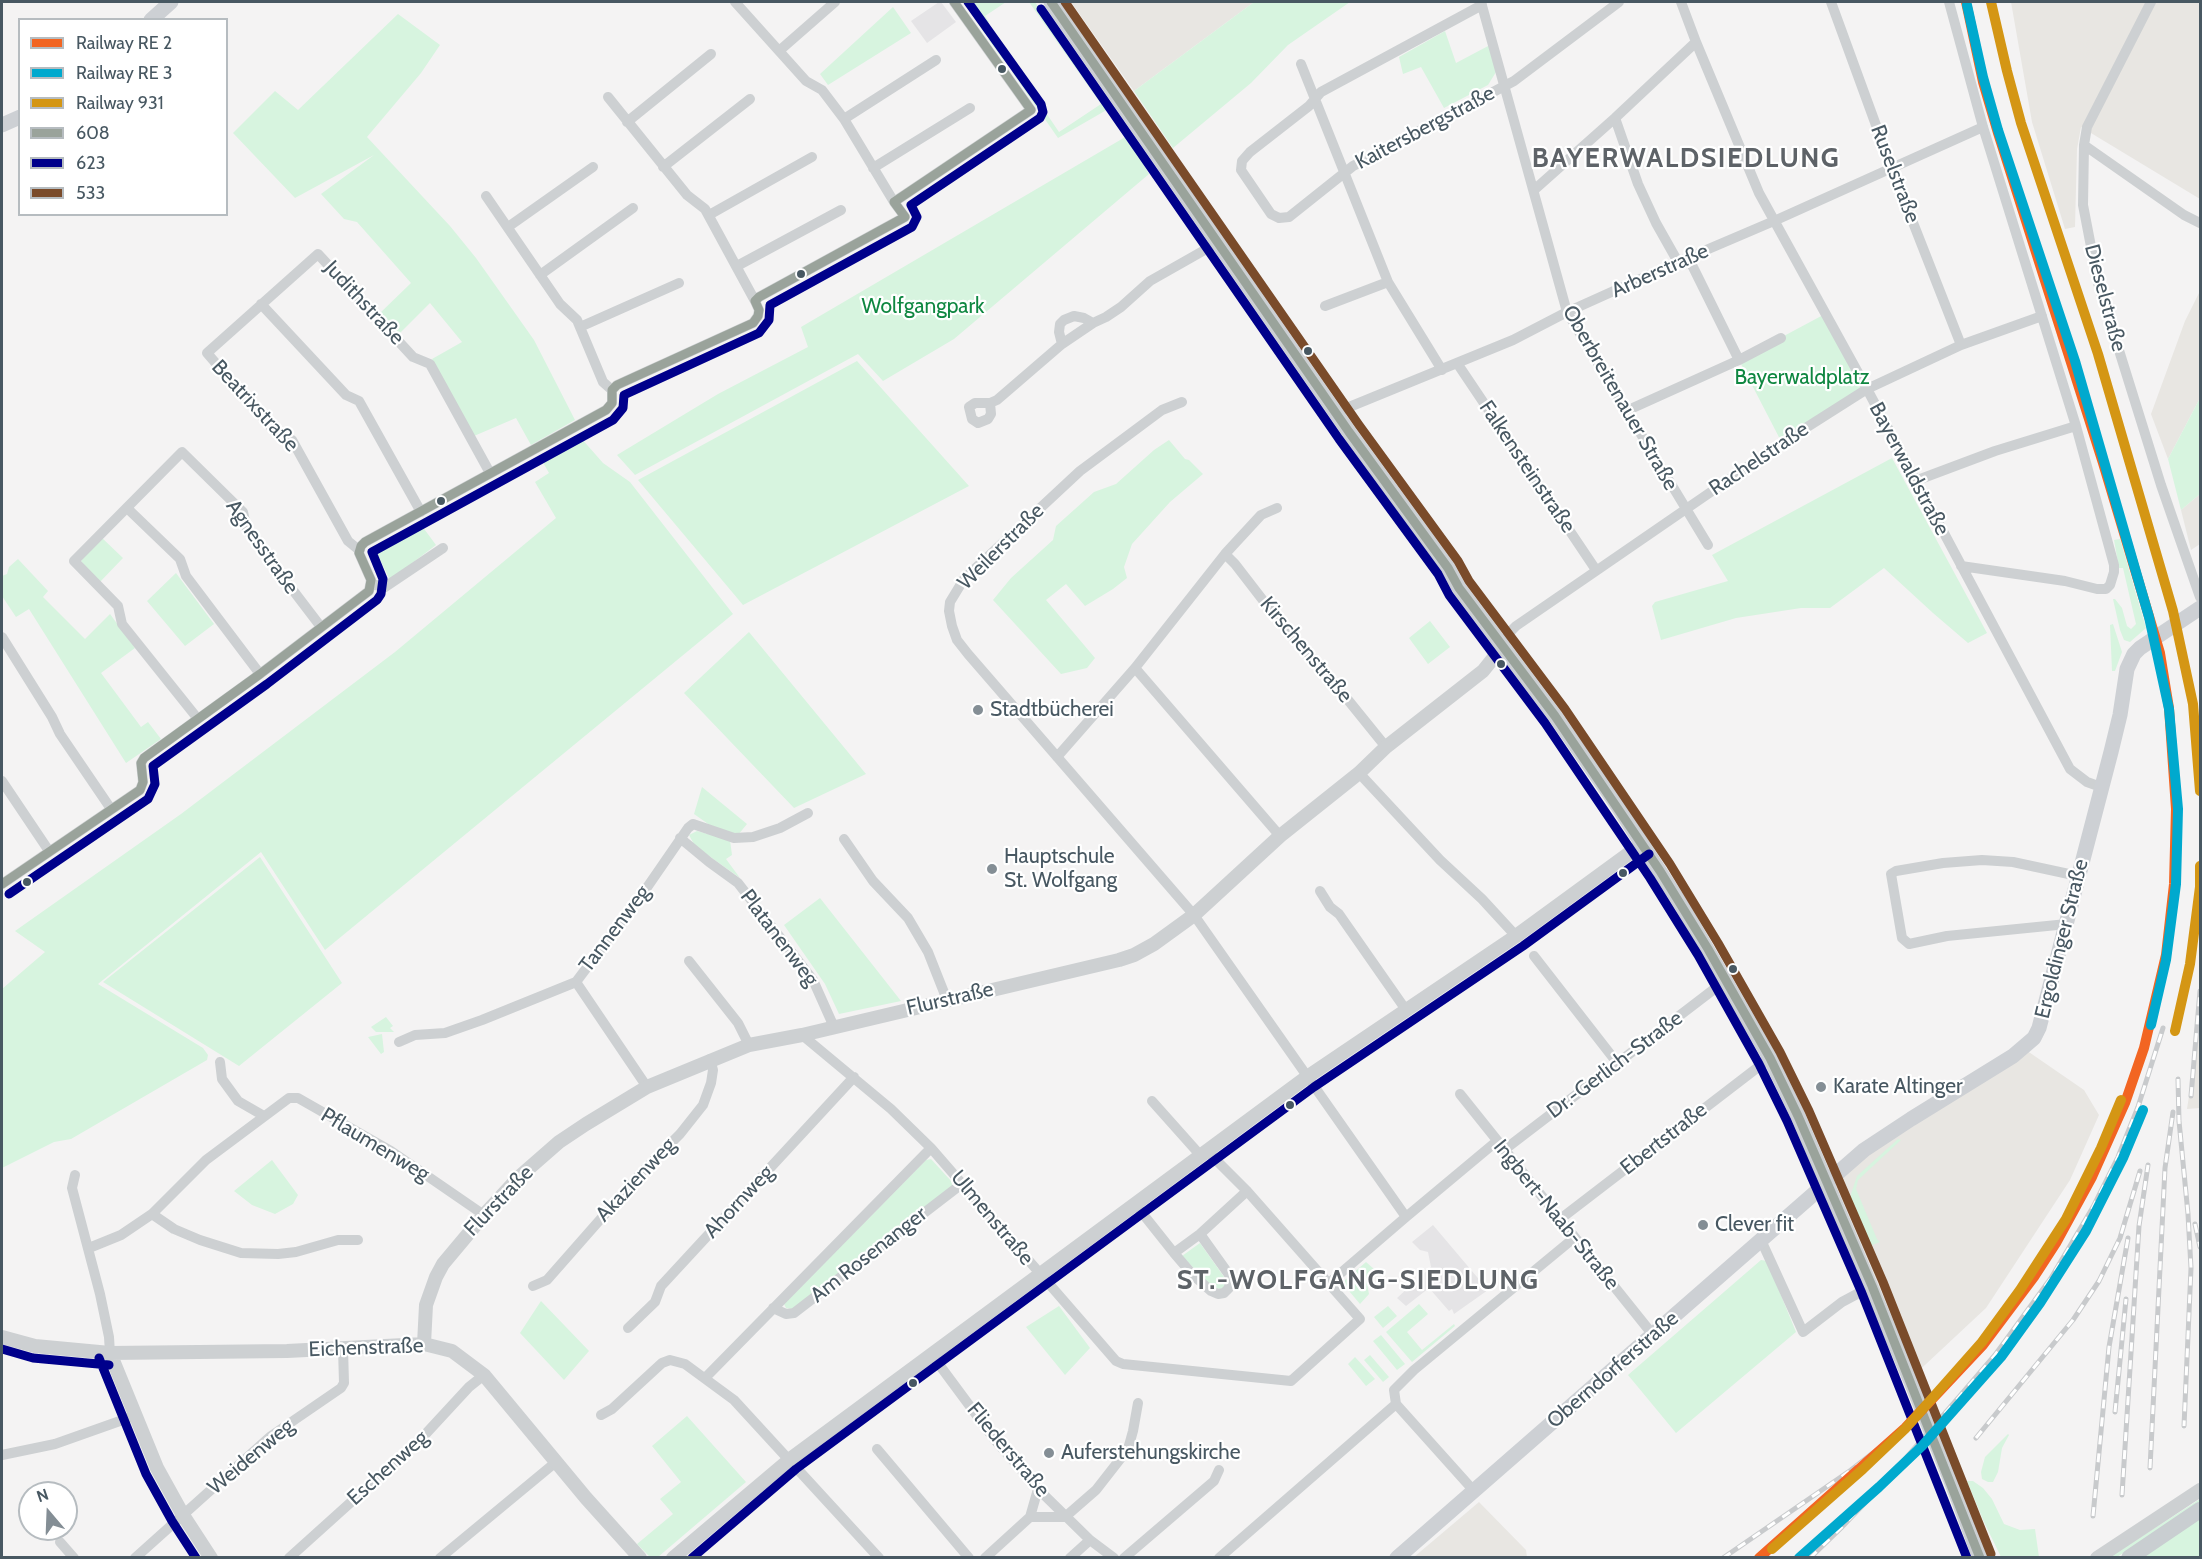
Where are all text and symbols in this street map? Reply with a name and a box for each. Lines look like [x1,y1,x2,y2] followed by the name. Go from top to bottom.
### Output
[18,18,228,216] legend
[76,32,172,54] text: Railway RE 2
[76,62,172,84] text: Railway RE 3
[996,63,1008,75] unlabelled marker
[1351,81,1499,175] street label: Kaitersbergstraße
[76,92,164,114] text: Railway 931
[1865,121,1925,227] street label: Ruselstraße
[76,122,110,144] text: 608
[1532,143,1840,175] district label: BAYERWALDSIEDLUNG
[76,152,105,174] text: 623
[76,182,105,204] text: 533
[1607,238,1713,304] street label: Arberstraße
[2079,242,2131,354] street label: Dieselstraße
[319,256,409,350] street label: Judithstraße
[795,268,807,280] unlabelled marker
[862,294,984,320] park label: Wolfgangpark
[1557,301,1683,495] street label: Oberbreitenauer Straße
[1302,345,1314,357] unlabelled marker
[206,355,304,457] street label: Beatrixstraße
[1734,365,1870,391] park label: Bayerwaldplatz
[1473,396,1581,538] street label: Falkensteinstraße
[1863,398,1955,540] street label: Bayerwaldstraße
[1705,417,1813,501] street label: Rachelstraße
[220,495,304,599] street label: Agnesstraße
[435,495,447,507] unlabelled marker
[953,499,1049,595] street label: Weilerstraße
[1254,592,1358,708] street label: Kirschenstraße
[1495,658,1507,670] unlabelled marker
[990,697,1114,723] place label: Stadtbücherei
[971,703,985,717] marker: Stadtbücherei
[1004,844,1117,894] place label: Hauptschule St. Wolfgang
[2030,857,2094,1021] street label: Ergoldinger Straße
[985,862,999,876] marker: Hauptschule St. Wolfgang
[1617,867,1629,879] unlabelled marker
[21,876,33,888] unlabelled marker
[574,881,656,977] street label: Tannenweg
[735,885,823,991] street label: Platanenweg
[1727,963,1739,975] unlabelled marker
[904,977,996,1021] street label: Flurstraße
[1542,1006,1688,1124] street label: Dr.-Gerlich-Straße
[1833,1074,1963,1100] place label: Karate Altinger
[1814,1080,1828,1094] marker: Karate Altinger
[1616,1097,1712,1181] street label: Ebertstraße
[1284,1099,1296,1111] unlabelled marker
[316,1103,434,1187] street label: Pflaumenweg
[591,1133,681,1227] street label: Akazienweg
[1488,1135,1624,1295] street label: Ingbert-Naab-Straße
[459,1160,539,1242] street label: Flurstraße
[699,1160,779,1244] street label: Ahornweg
[945,1166,1039,1270] street label: Ulmenstraße
[806,1202,932,1308] street label: Am Rosenanger
[1715,1212,1794,1238] place label: Clever fit
[1696,1218,1710,1232] marker: Clever fit
[1177,1265,1539,1297] district label: ST.-WOLFGANG-SIEDLUNG
[1542,1306,1684,1434] street label: Oberndorferstraße
[308,1333,424,1363] street label: Eichenstraße
[907,1377,919,1389] unlabelled marker
[961,1398,1055,1502] street label: Fliederstraße
[203,1414,299,1500] street label: Weidenweg
[342,1425,434,1511] street label: Eschenweg
[1061,1440,1240,1466] place label: Auferstehungskirche
[1042,1446,1056,1460] marker: Auferstehungskirche
[18,1481,78,1541] north arrow
[34,1485,51,1506] text: N

